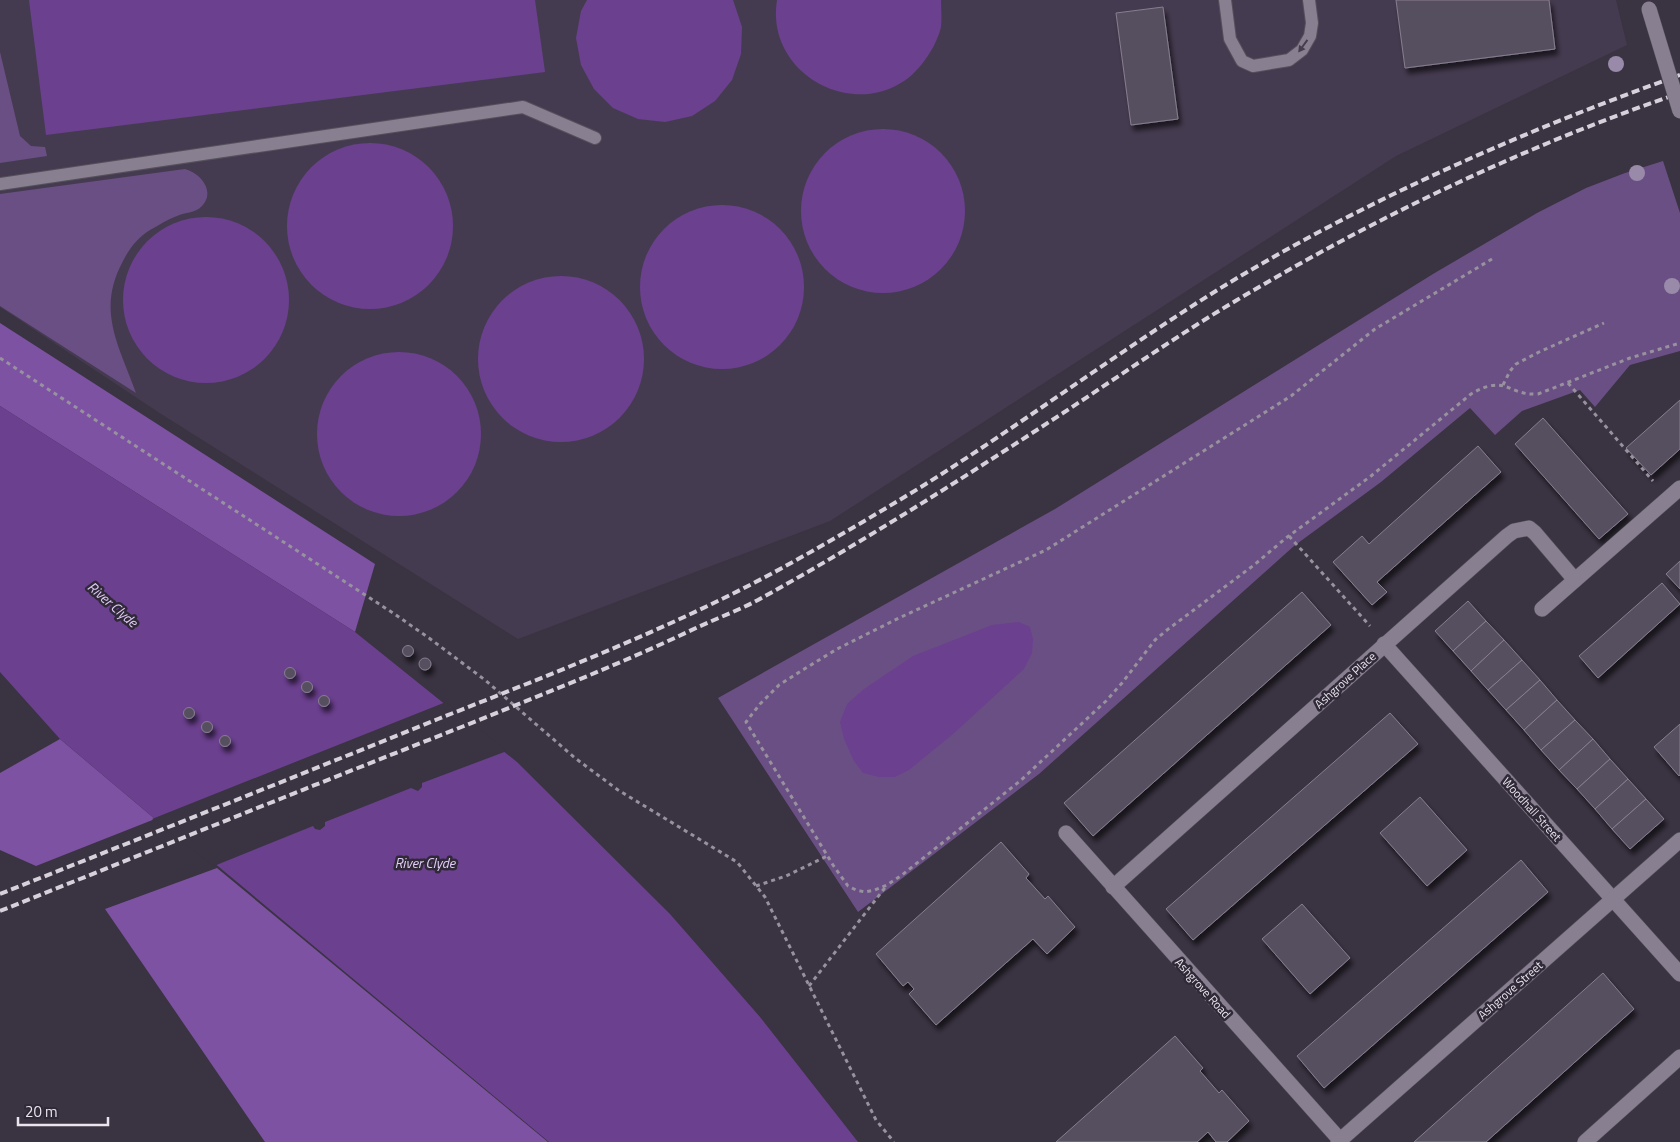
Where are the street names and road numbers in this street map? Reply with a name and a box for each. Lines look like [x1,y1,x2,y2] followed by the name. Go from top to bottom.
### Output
[1310,647,1380,713] street label: Ashgrove Place
[1498,773,1567,846] street label: Woodhall Street
[1171,953,1235,1023] street label: Ashgrove Road
[1473,956,1547,1024] street label: Ashgrove Street

